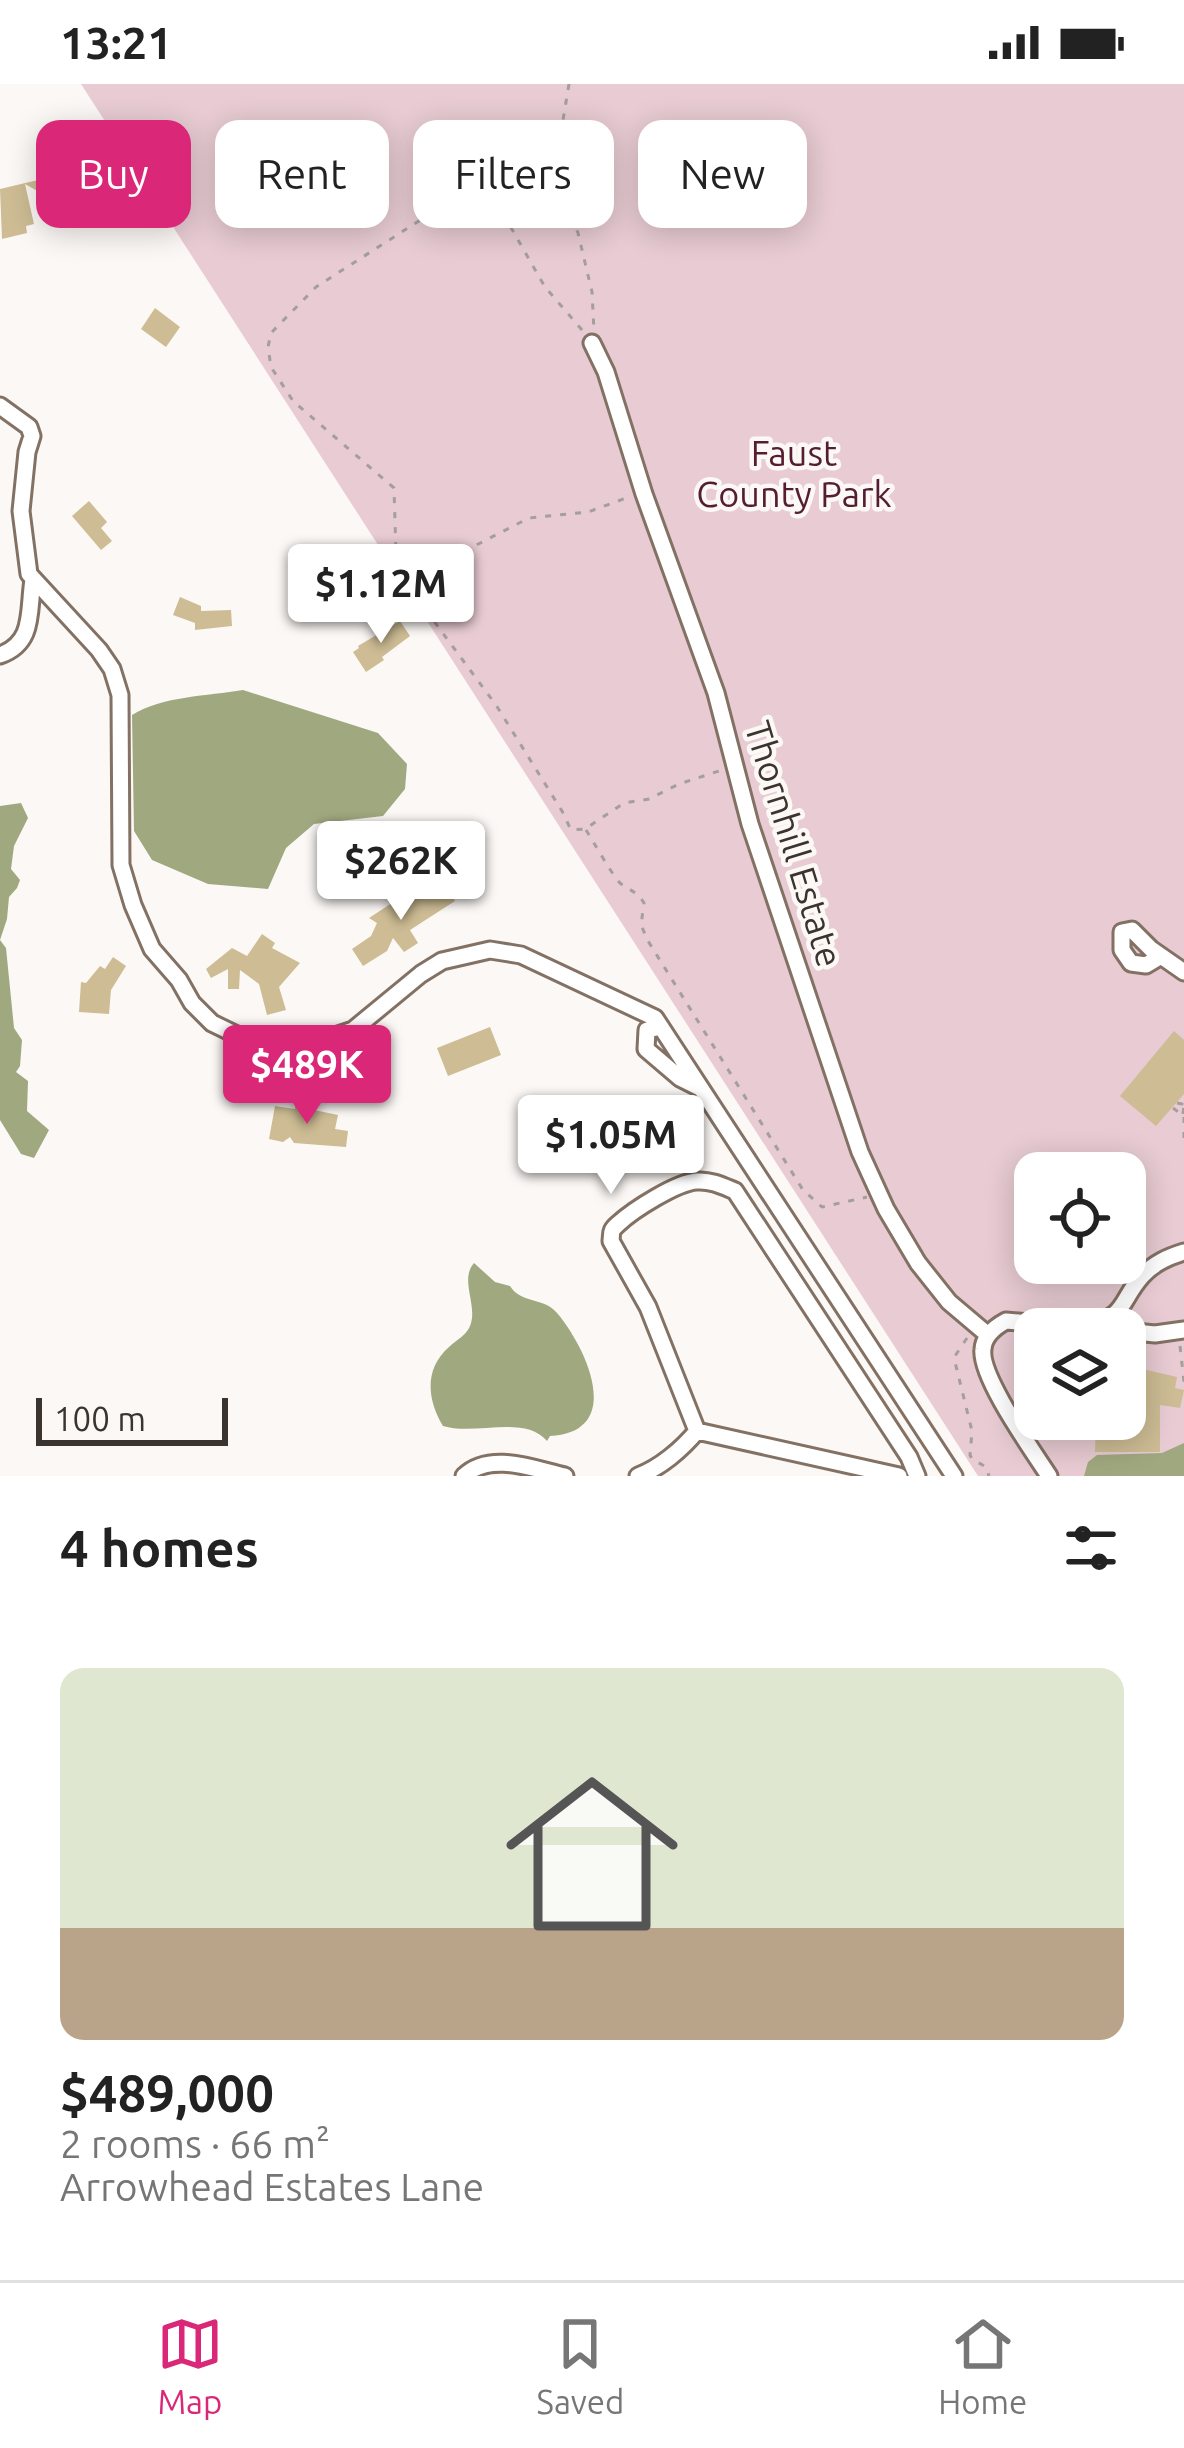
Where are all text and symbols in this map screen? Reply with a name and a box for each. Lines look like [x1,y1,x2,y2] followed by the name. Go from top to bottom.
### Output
[60,17,173,68] text: 13:21
[36,120,191,228] chip: Buy
[215,120,389,228] chip: Rent
[413,120,614,228] chip: Filters
[638,120,807,228] chip: New
[696,432,892,514] park label: Faust County Park
[283,544,479,646] pin: $1.12M
[315,561,447,604] text: $1.12M
[738,716,851,972] street label: Thornhill Estate
[317,821,485,923] pin: $262K
[344,838,458,881] text: $262K
[223,1025,391,1127] pin: $489K
[250,1042,364,1085] text: $489K
[513,1095,709,1197] pin: $1.05M
[545,1112,677,1155] text: $1.05M
[1014,1152,1146,1440] map controls
[1014,1152,1146,1284] button: locate
[1014,1308,1146,1440] button: layers
[36,1392,228,1445] scale bar
[54,1400,146,1437] text: 100 m
[1058,1515,1124,1581] icon: filters
[60,1519,259,1577] text: 4 homes
[484,1746,700,1962] icon: home
[60,2064,274,2122] text: $489,000
[60,2122,330,2165] text: 2 rooms · 66 m²
[60,2165,484,2208] text: Arrowhead Estates Lane
[157,2311,223,2420] tab: Map
[537,2311,624,2420] tab: Saved
[938,2311,1027,2420] tab: Home

